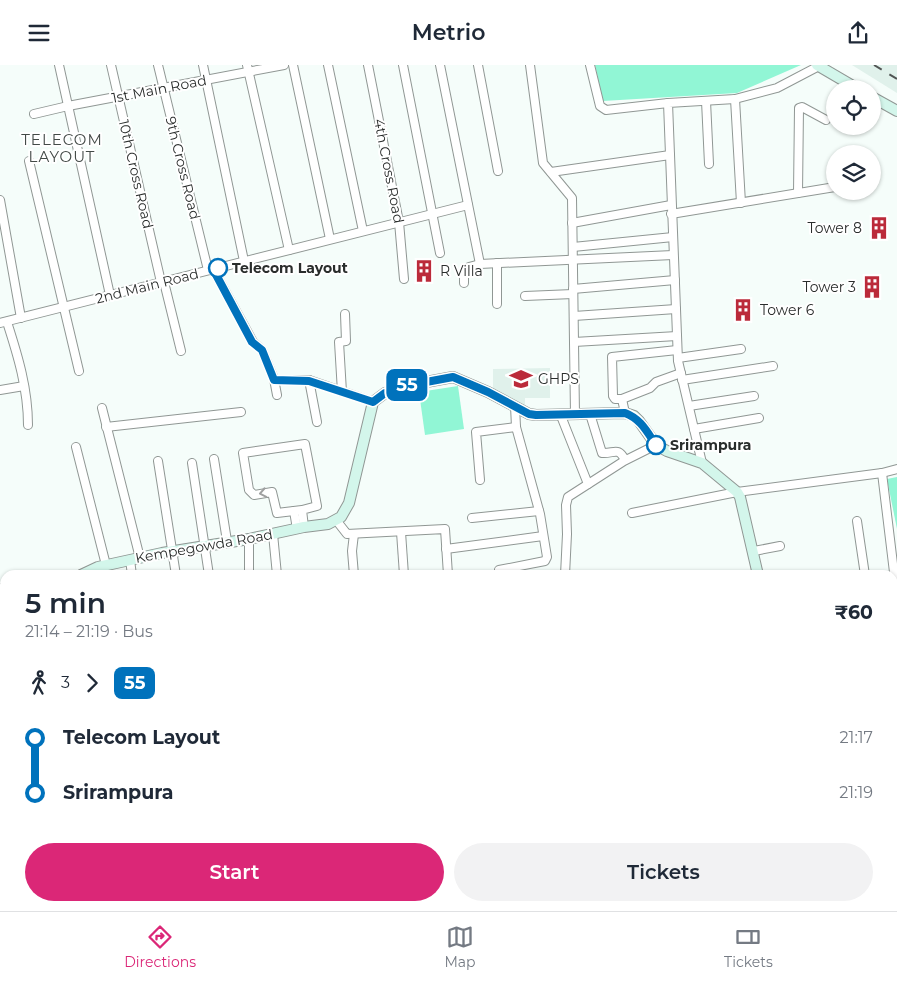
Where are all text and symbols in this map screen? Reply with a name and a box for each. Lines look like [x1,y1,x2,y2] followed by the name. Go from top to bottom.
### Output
[25,19,53,47] icon: menu
[412,19,485,46] text: Metrio
[844,19,872,47] icon: share
[110,71,208,107] street label: 1st Main Road
[826,80,881,200] map controls
[826,80,881,135] button: locate
[161,115,205,221] street label: 9th Cross Road
[370,117,408,225] street label: 4th Cross Road
[115,118,157,230] street label: 10th Cross Road
[21,130,103,166] district label: TELECOM LAYOUT
[826,145,881,200] button: layers
[866,215,892,241] building icon: Tower 8
[807,219,862,237] place label: Tower 8
[208,258,228,278] marker: Telecom Layout
[411,258,437,284] building icon: R Villa
[232,259,348,277] place label: Telecom Layout
[440,262,483,280] place label: R Villa
[94,264,200,308] street label: 2nd Main Road
[859,274,885,300] building icon: Tower 3
[802,278,856,296] place label: Tower 3
[730,297,756,323] building icon: Tower 6
[760,301,815,319] place label: Tower 6
[508,366,534,392] school or university icon: GHPS
[384,369,430,401] line badge: 55
[538,370,579,388] place label: GHPS
[396,374,418,396] text: 55
[646,435,666,455] marker: Srirampura
[670,436,751,454] place label: Srirampura
[259,488,267,498] one-way arrow
[134,525,274,567] street label: Kempegowda Road
[25,586,106,620] text: 5 min
[835,601,873,624] text: ₹60
[25,622,153,641] text: 21:14 – 21:19 · Bus
[25,669,53,697] icon: walk
[78,669,106,697] icon: forward
[124,672,145,694] text: 55
[61,673,70,692] text: 3
[63,726,220,749] text: Telecom Layout
[840,728,873,747] text: 21:17
[63,781,173,804] text: Srirampura
[839,783,873,802] text: 21:19
[25,843,444,901] button: Start
[454,843,873,901] button: Tickets
[124,923,196,971] tab: Directions
[444,923,476,971] tab: Map
[724,923,773,971] tab: Tickets

